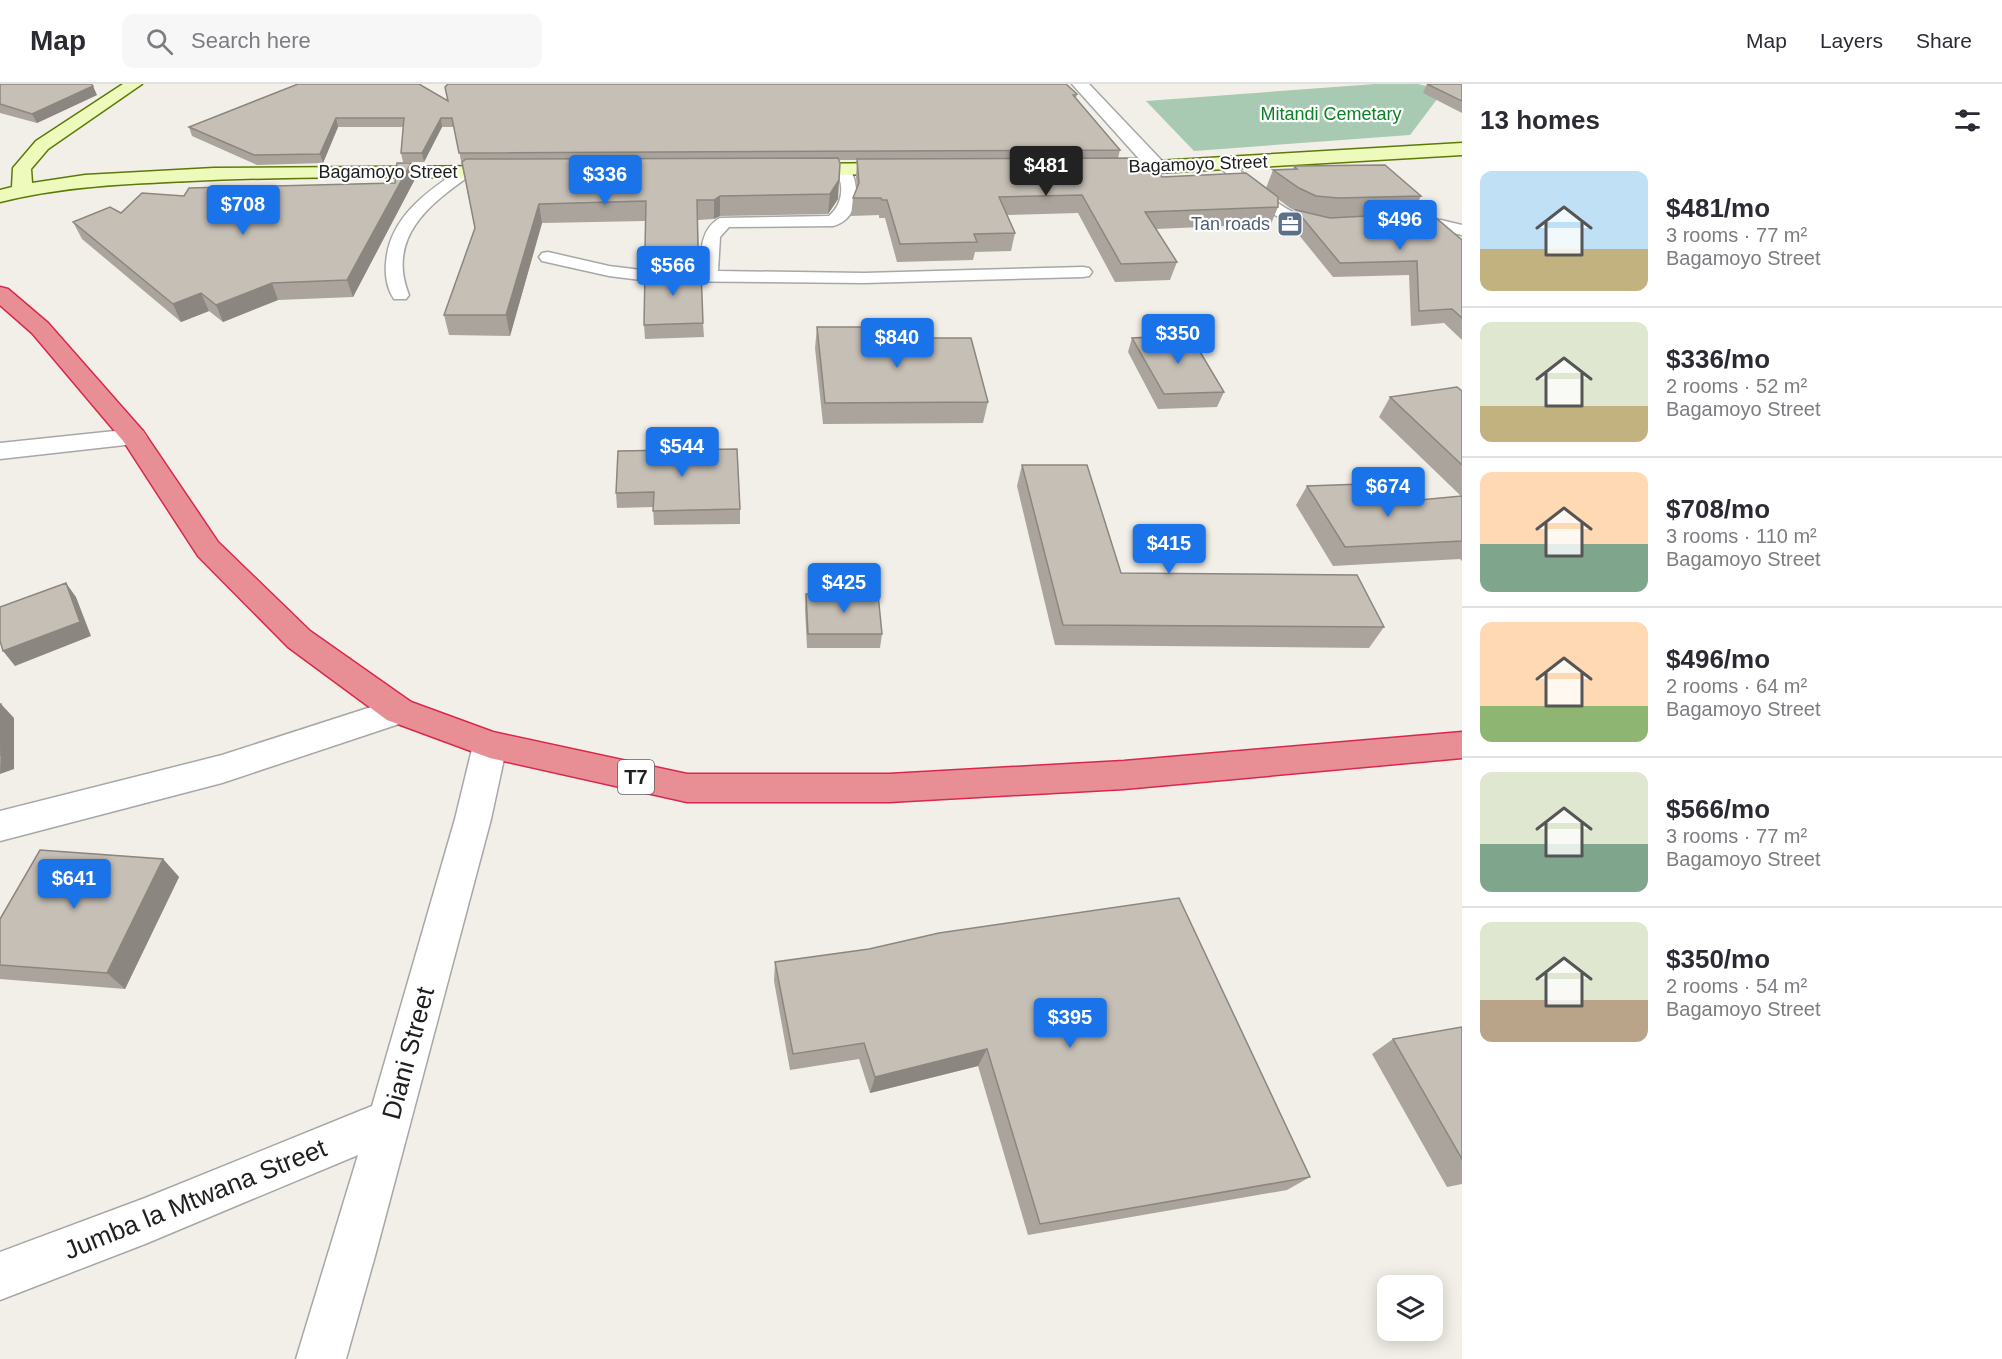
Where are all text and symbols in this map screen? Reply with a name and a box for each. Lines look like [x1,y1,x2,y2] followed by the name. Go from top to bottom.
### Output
[122,14,542,68] search box
[30,25,86,56] text: Map
[143,25,176,58] icon: search
[191,28,311,53] text: Search here
[1746,29,1787,52] text: Map
[1820,29,1883,52] text: Layers
[1916,29,1972,52] text: Share
[1260,104,1402,124] park label: Mitandi Cemetary
[1951,104,1984,137] icon: filters
[1480,105,1600,135] text: 13 homes
[1010,146,1082,197] pin: $481
[1128,152,1268,176] street label: Bagamoyo Street
[1024,154,1068,176] text: $481
[569,155,641,206] pin: $336
[318,162,458,182] street label: Bagamoyo Street
[583,163,627,185] text: $336
[207,185,279,236] pin: $708
[221,193,265,215] text: $708
[1666,193,1770,223] text: $481/mo
[1528,195,1600,267] icon: home
[1364,200,1436,251] pin: $496
[1378,208,1422,230] text: $496
[1275,209,1305,239] office icon: Tan roads
[1191,214,1270,234] place label: Tan roads
[1666,224,1807,246] text: 3 rooms · 77 m²
[637,246,709,297] pin: $566
[1666,247,1821,269] text: Bagamoyo Street
[651,254,695,276] text: $566
[1142,314,1214,365] pin: $350
[861,318,933,369] pin: $840
[1156,322,1200,344] text: $350
[875,326,919,348] text: $840
[1666,344,1770,374] text: $336/mo
[1528,346,1600,418] icon: home
[1666,375,1807,397] text: 2 rooms · 52 m²
[1666,398,1821,420] text: Bagamoyo Street
[646,427,718,478] pin: $544
[660,435,704,457] text: $544
[1352,467,1424,518] pin: $674
[1366,475,1410,497] text: $674
[1666,494,1770,524] text: $708/mo
[1528,496,1600,568] icon: home
[1133,524,1205,575] pin: $415
[1666,525,1817,547] text: 3 rooms · 110 m²
[1147,532,1191,554] text: $415
[1666,548,1821,570] text: Bagamoyo Street
[808,563,880,614] pin: $425
[822,571,866,593] text: $425
[1666,644,1770,674] text: $496/mo
[1528,646,1600,718] icon: home
[1666,675,1807,697] text: 2 rooms · 64 m²
[1666,698,1821,720] text: Bagamoyo Street
[618,760,654,794] road number: T7
[1666,794,1770,824] text: $566/mo
[1528,796,1600,868] icon: home
[1666,825,1807,847] text: 3 rooms · 77 m²
[1666,848,1821,870] text: Bagamoyo Street
[38,859,110,910] pin: $641
[52,867,96,889] text: $641
[1666,944,1770,974] text: $350/mo
[1528,946,1600,1018] icon: home
[1666,975,1807,997] text: 2 rooms · 54 m²
[376,983,440,1122] street label: Diani Street
[1034,998,1106,1049] pin: $395
[1666,998,1821,1020] text: Bagamoyo Street
[1048,1006,1092,1028] text: $395
[59,1132,331,1265] street label: Jumba la Mtwana Street
[1377,1275,1443,1341] map controls
[1377,1275,1443,1341] button: layers

